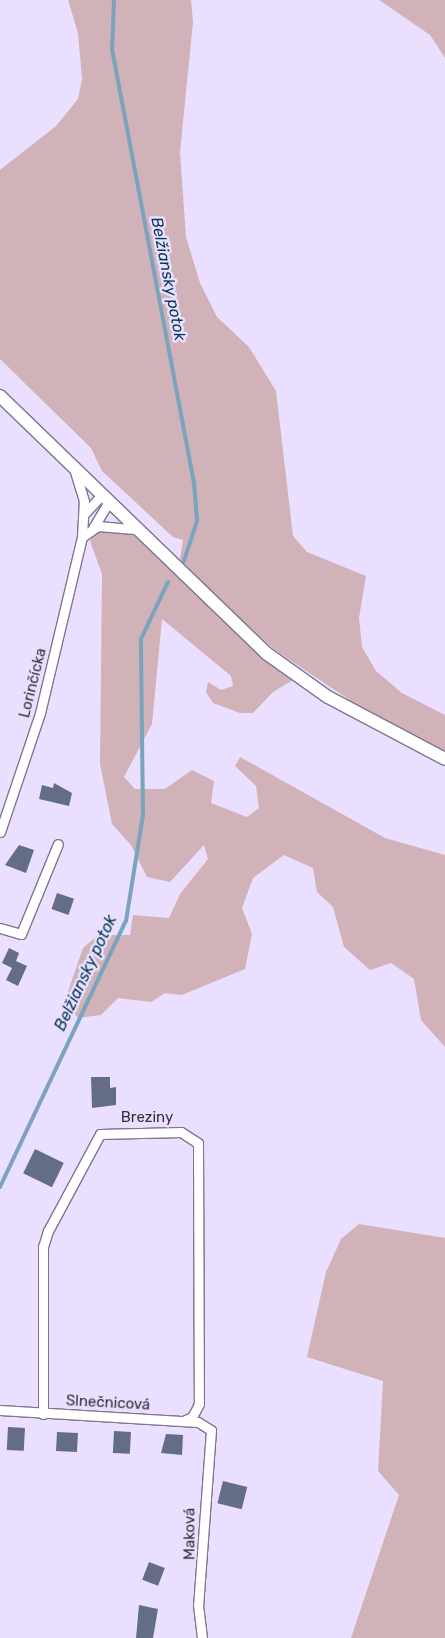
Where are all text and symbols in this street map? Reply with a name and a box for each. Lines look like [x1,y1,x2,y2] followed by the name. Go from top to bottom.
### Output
[147,215,189,343] water label: Belžiansky potok
[16,646,50,720] street label: Lorinčícka
[51,912,121,1034] water label: Belžiansky potok
[121,1109,173,1127] street label: Breziny
[65,1392,151,1414] street label: Slnečnicová
[181,1508,199,1560] street label: Maková

